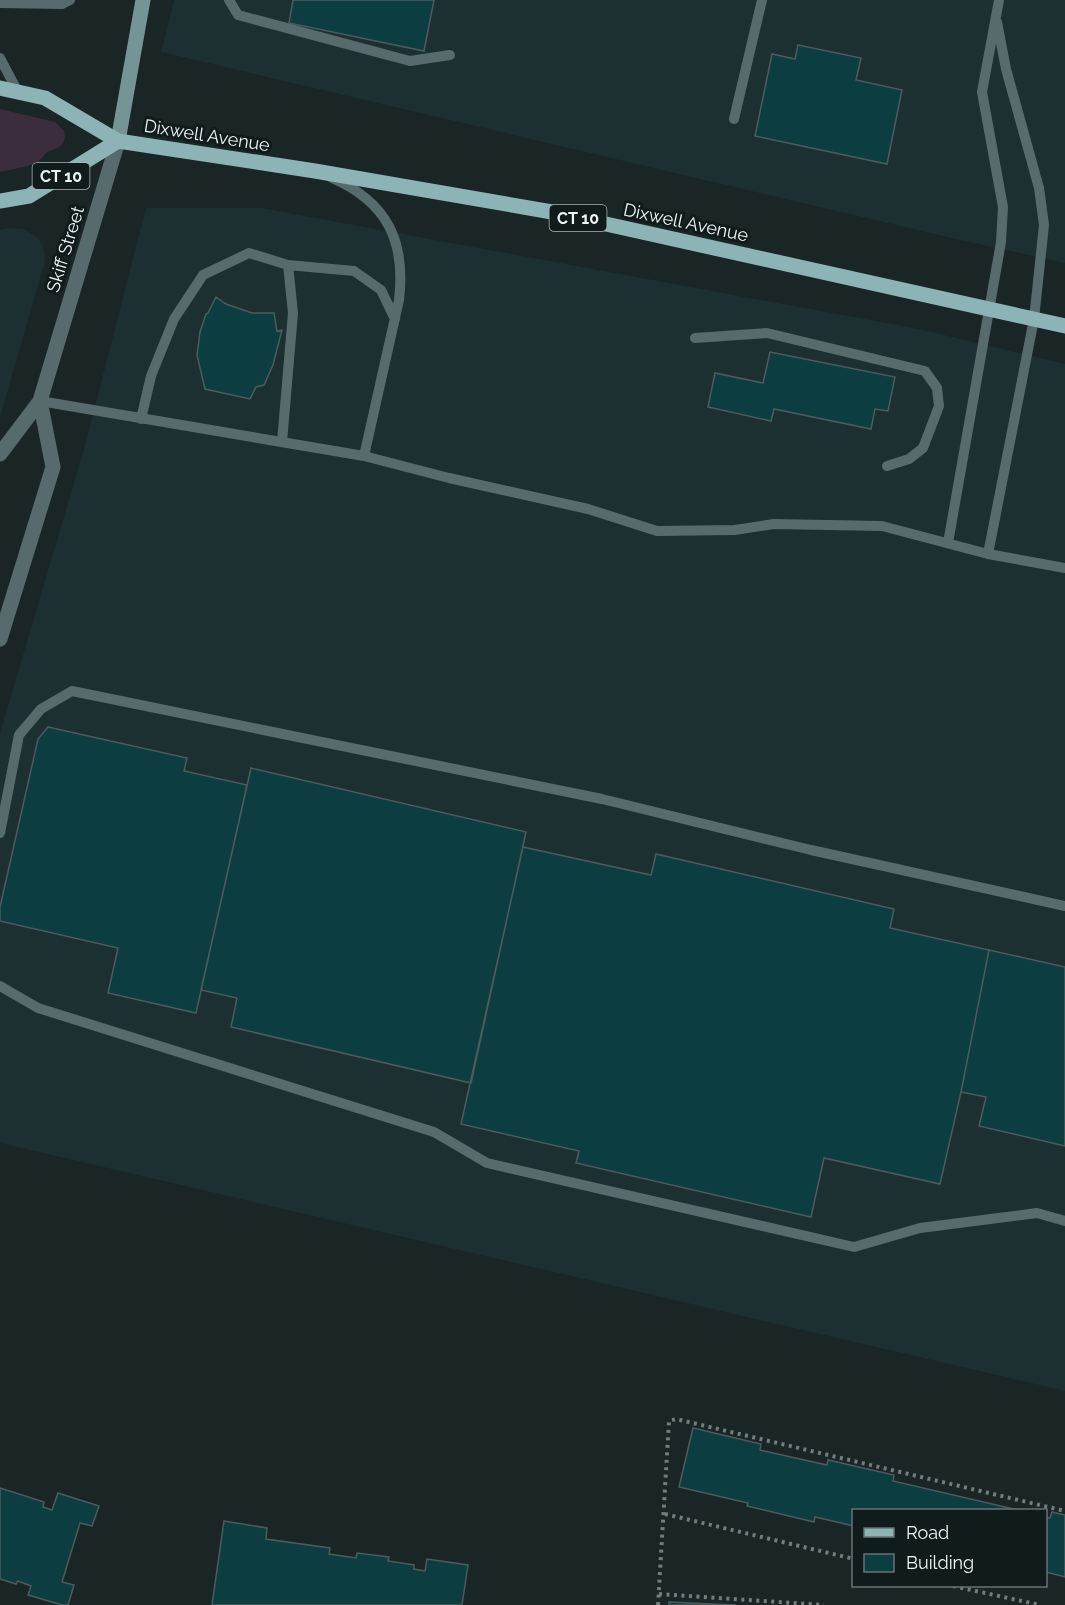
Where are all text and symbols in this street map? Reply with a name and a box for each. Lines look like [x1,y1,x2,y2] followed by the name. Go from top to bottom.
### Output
[143,115,272,155] street label: Dixwell Avenue
[32,163,90,189] road number: CT 10
[622,199,751,246] street label: Dixwell Avenue
[42,203,88,295] street label: Skiff Street
[550,205,606,231] road number: CT 10
[852,1509,1047,1587] legend
[906,1522,949,1543] text: Road
[906,1552,974,1573] text: Building

